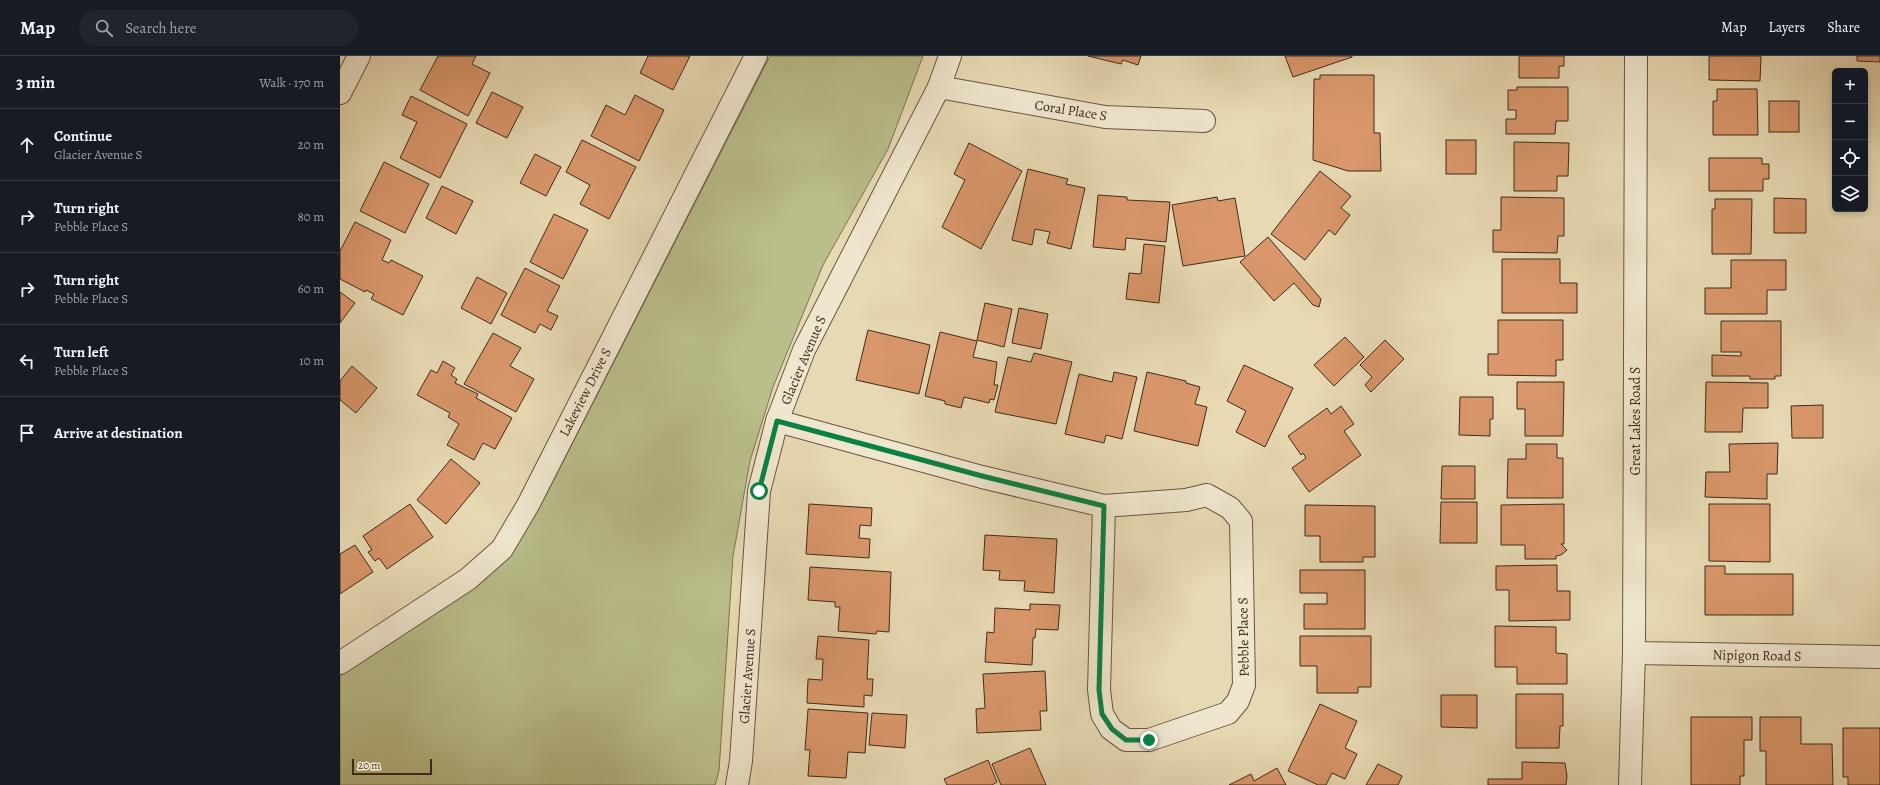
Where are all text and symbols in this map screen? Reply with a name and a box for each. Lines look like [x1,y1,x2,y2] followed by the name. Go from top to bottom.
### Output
[79,10,359,46] search box
[20,15,55,41] text: Map
[93,17,115,39] icon: search
[125,18,197,38] text: Search here
[1721,18,1747,37] text: Map
[1769,18,1805,37] text: Layers
[1827,18,1860,37] text: Share
[1832,68,1868,212] map controls
[1832,68,1868,104] button: +
[16,71,55,94] text: 3 min
[259,74,324,91] text: Walk · 170 m
[1033,95,1109,126] street label: Coral Place S
[1832,104,1868,140] button: −
[54,126,112,146] text: Continue
[16,134,38,156] icon: ahead
[298,136,324,153] text: 20 m
[1832,140,1868,176] button: locate
[54,146,143,163] text: Glacier Avenue S
[1832,176,1868,212] button: layers
[54,198,119,218] text: Turn right
[16,206,38,228] icon: right
[297,208,324,225] text: 80 m
[54,218,128,235] text: Pebble Place S
[54,270,119,290] text: Turn right
[16,278,38,300] icon: right
[298,280,324,297] text: 60 m
[54,290,128,307] text: Pebble Place S
[776,313,831,408] street label: Glacier Avenue S
[54,342,109,362] text: Turn left
[555,345,616,440] street label: Lakeview Drive S
[16,350,38,372] icon: left
[299,352,324,369] text: 10 m
[54,362,128,379] text: Pebble Place S
[1626,367,1645,475] street label: Great Lakes Road S
[16,422,38,444] icon: arrive
[54,423,183,443] text: Arrive at destination
[750,482,768,500] route start
[1233,597,1254,677] street label: Pebble Place S
[735,628,760,724] street label: Glacier Avenue S
[1712,645,1802,666] street label: Nipigon Road S
[1140,731,1158,749] route end
[352,757,432,776] scale bar
[358,758,380,773] text: 20 m

